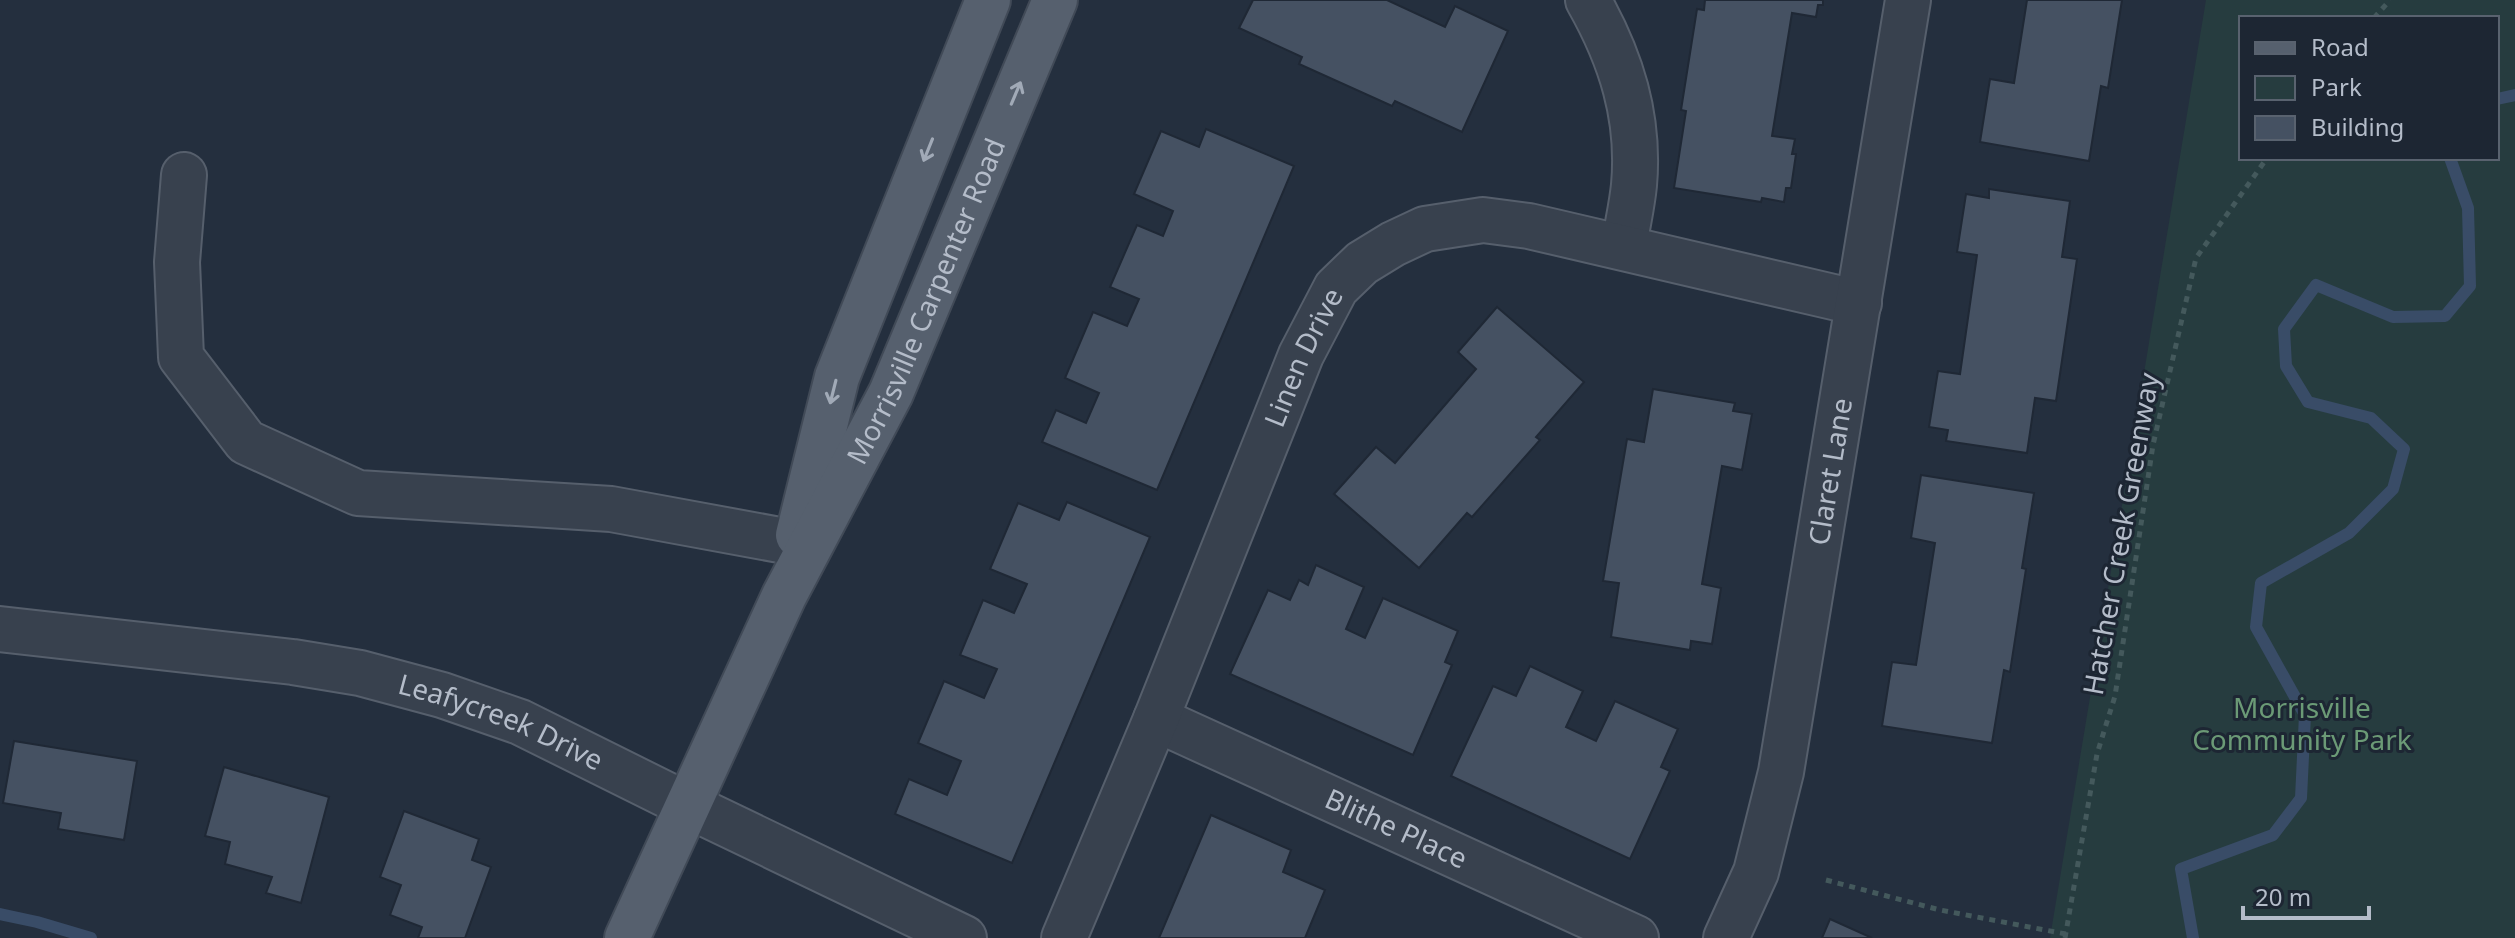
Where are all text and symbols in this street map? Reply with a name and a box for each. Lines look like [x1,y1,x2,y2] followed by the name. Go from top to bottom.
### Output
[2239,16,2499,160] legend
[2311,30,2369,63] text: Road
[2311,70,2362,103] text: Park
[1010,82,1024,106] one-way arrow
[2311,110,2404,143] text: Building
[837,132,1013,470] street label: Morrisville Carpenter Road
[920,137,934,162] one-way arrow
[1254,281,1351,432] street label: Linen Drive
[2073,369,2167,698] street label: Hatcher Creek Greenway
[825,379,840,405] one-way arrow
[1799,395,1860,548] street label: Claret Lane
[394,664,610,778] street label: Leafycreek Drive
[2192,688,2412,758] park label: Morrisville Community Park
[1319,779,1474,877] street label: Blithe Place
[2243,870,2369,920] scale bar
[2255,880,2311,913] text: 20 m

